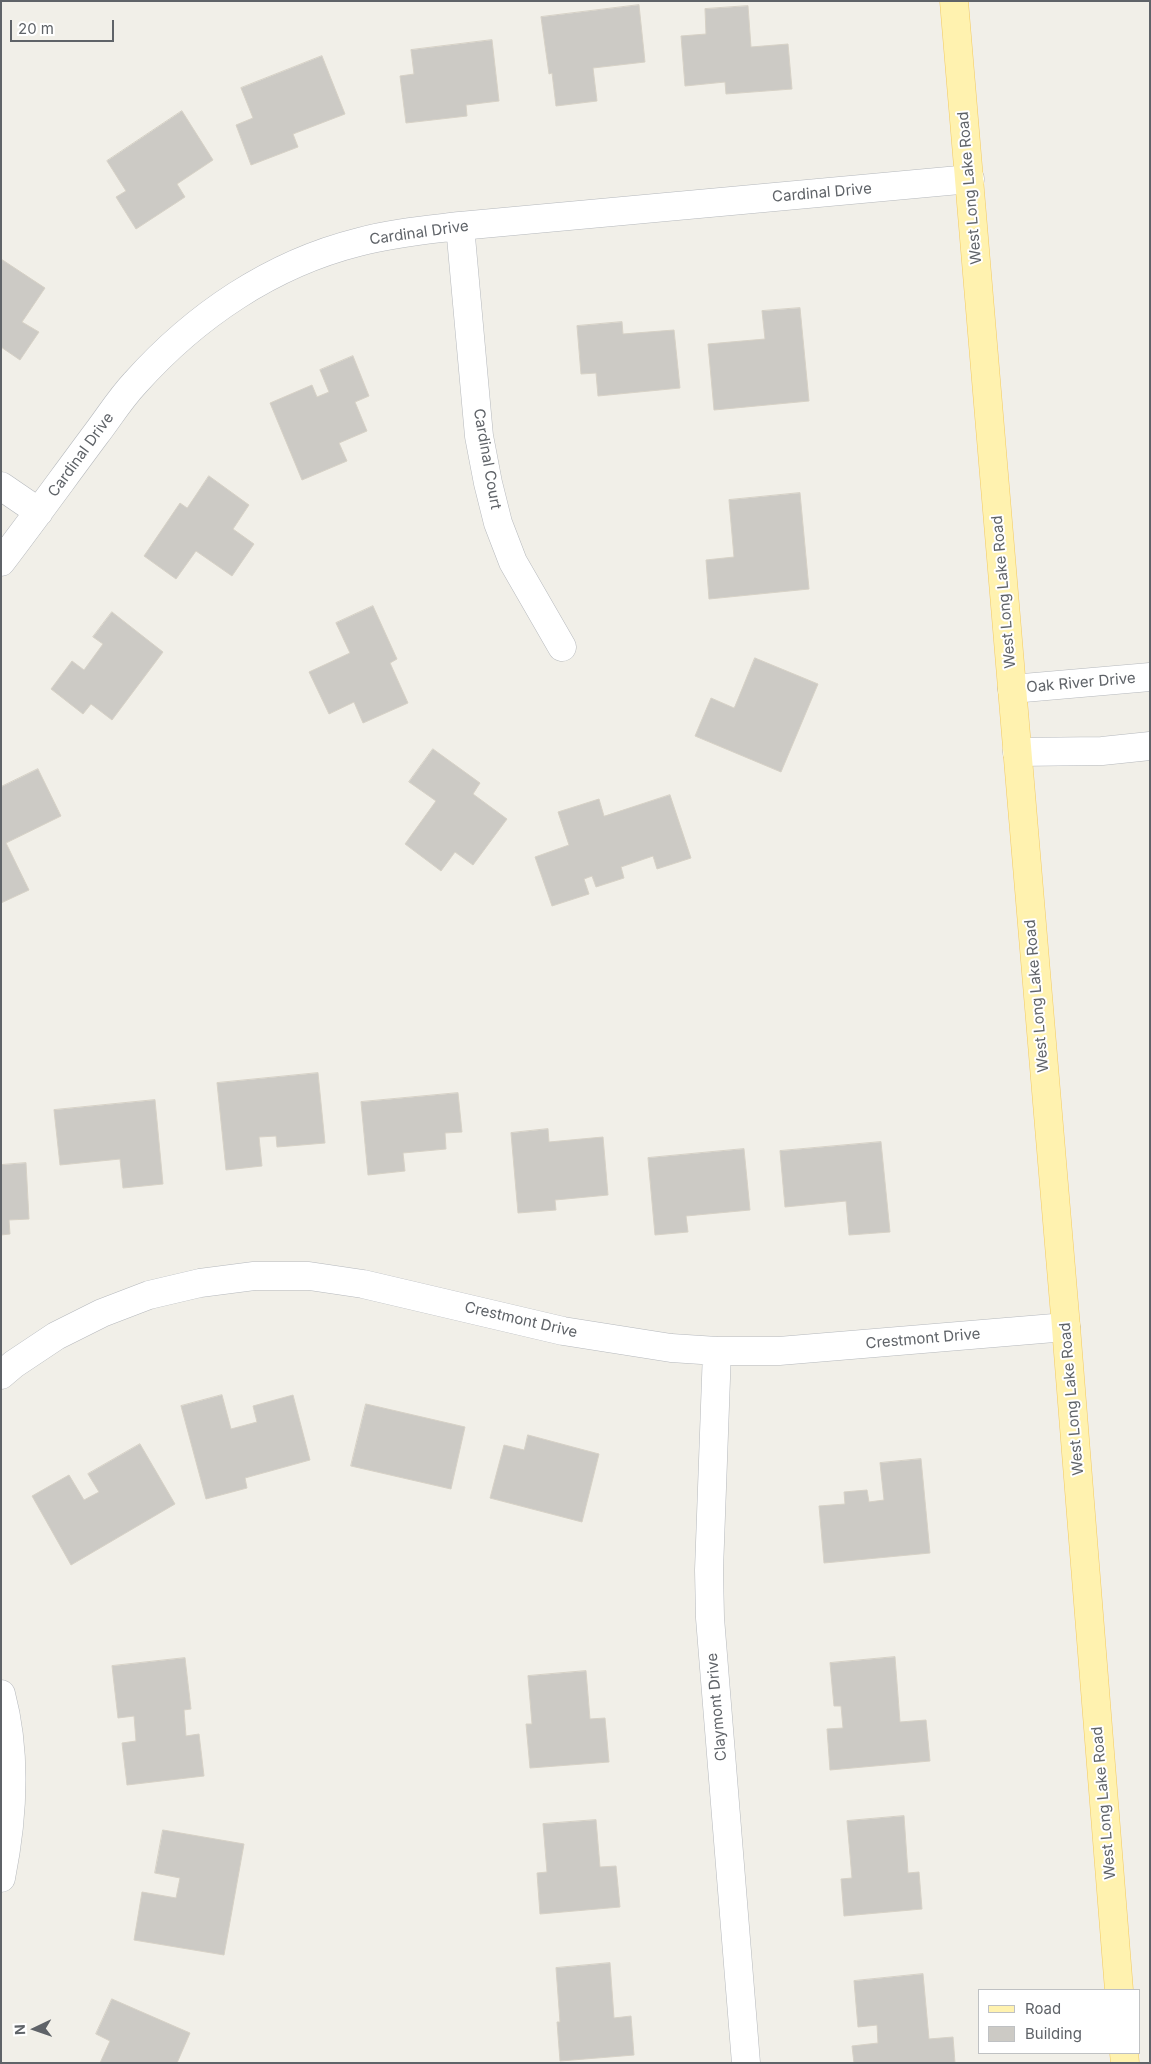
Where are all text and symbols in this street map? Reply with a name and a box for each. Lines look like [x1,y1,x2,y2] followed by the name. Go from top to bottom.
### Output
[12,10,116,42] scale bar
[18,19,54,38] text: 20 m
[954,111,986,265] street label: West Long Lake Road
[771,180,873,206] street label: Cardinal Drive
[368,217,470,249] street label: Cardinal Drive
[469,407,505,511] street label: Cardinal Court
[44,409,118,501] street label: Cardinal Drive
[988,515,1020,669] street label: West Long Lake Road
[1026,669,1136,697] street label: Oak River Drive
[1021,919,1053,1073] street label: West Long Lake Road
[463,1298,579,1342] street label: Crestmont Drive
[1056,1322,1088,1476] street label: West Long Lake Road
[865,1325,981,1353] street label: Crestmont Drive
[703,1652,731,1762] street label: Claymont Drive
[1088,1726,1120,1880] street label: West Long Lake Road
[978,1989,1141,2054] legend
[1025,1999,1061,2018] text: Road
[10,2004,60,2054] north arrow
[11,2024,28,2036] text: N
[1025,2024,1082,2043] text: Building

